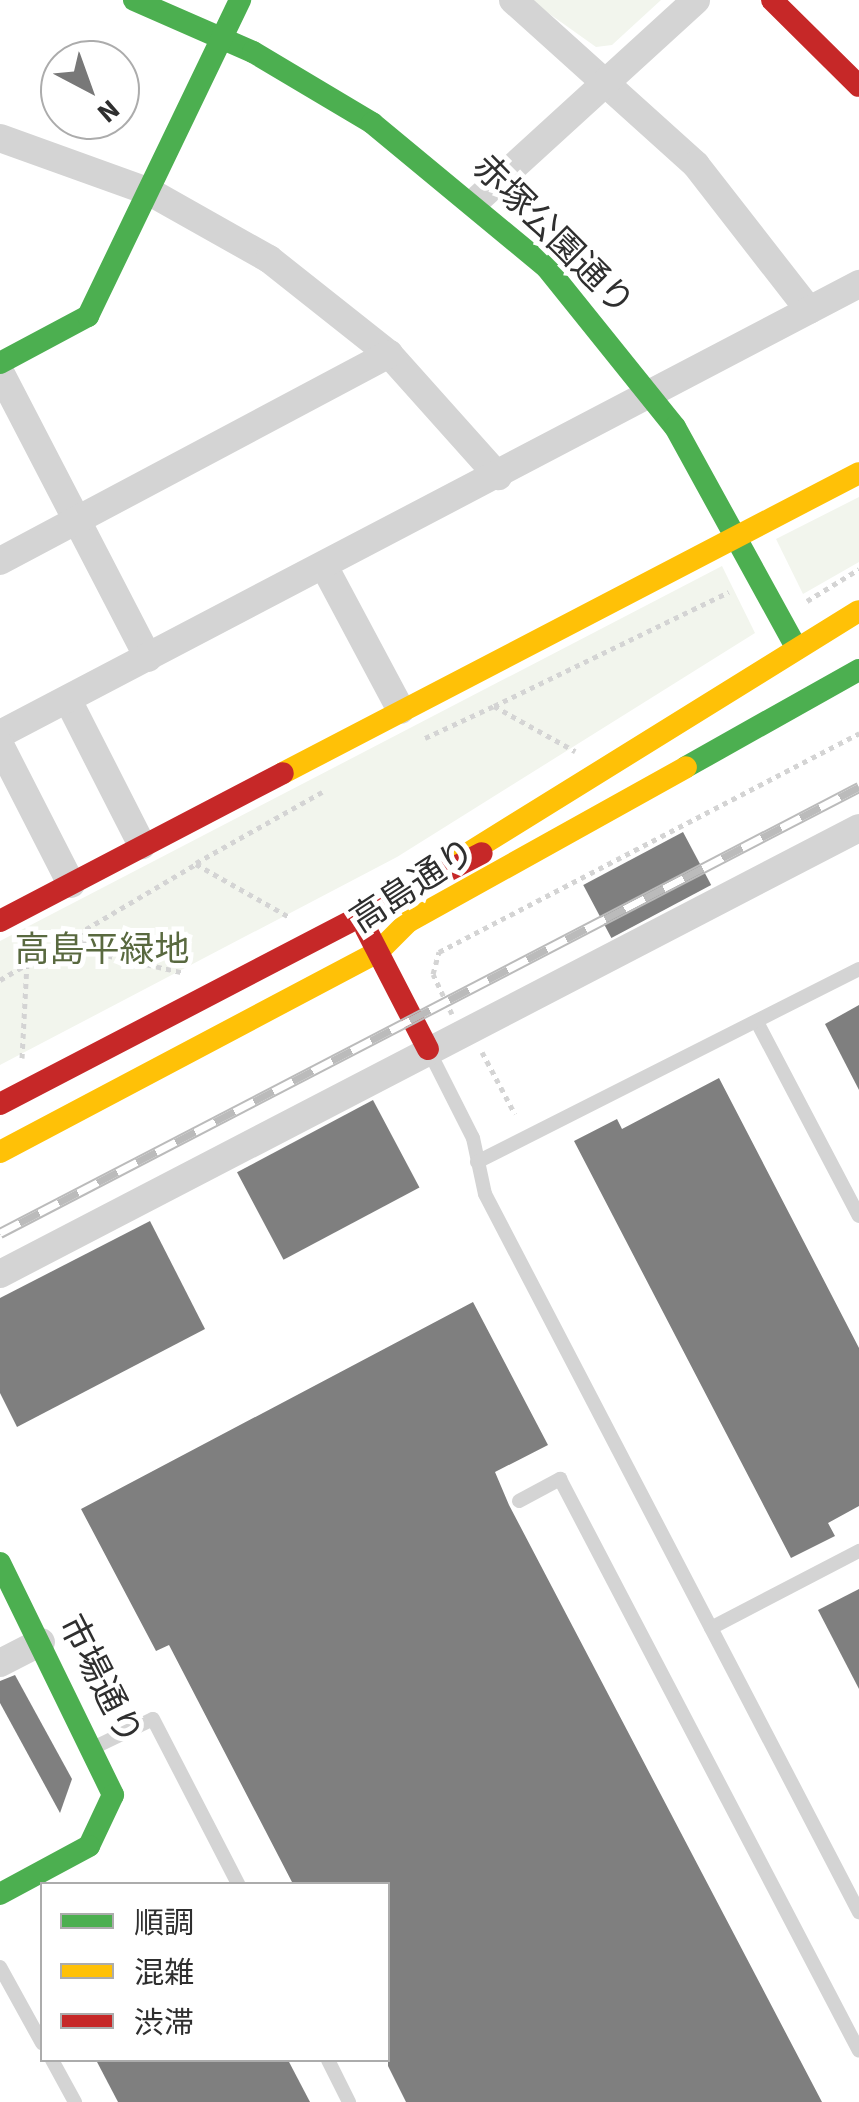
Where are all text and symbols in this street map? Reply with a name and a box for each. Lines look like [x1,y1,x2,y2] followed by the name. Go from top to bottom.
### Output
[40,40,140,140] north arrow
[88,90,129,132] text: N
[464,146,642,324] street label: 赤塚公園通り
[343,830,483,942] street label: 高島通り
[15,929,189,971] park label: 高島平緑地
[50,1608,150,1752] street label: 市場通り
[40,1882,390,2062] legend
[134,1902,194,1945] text: 順調
[134,1952,194,1995] text: 混雑
[134,2002,194,2045] text: 渋滞

